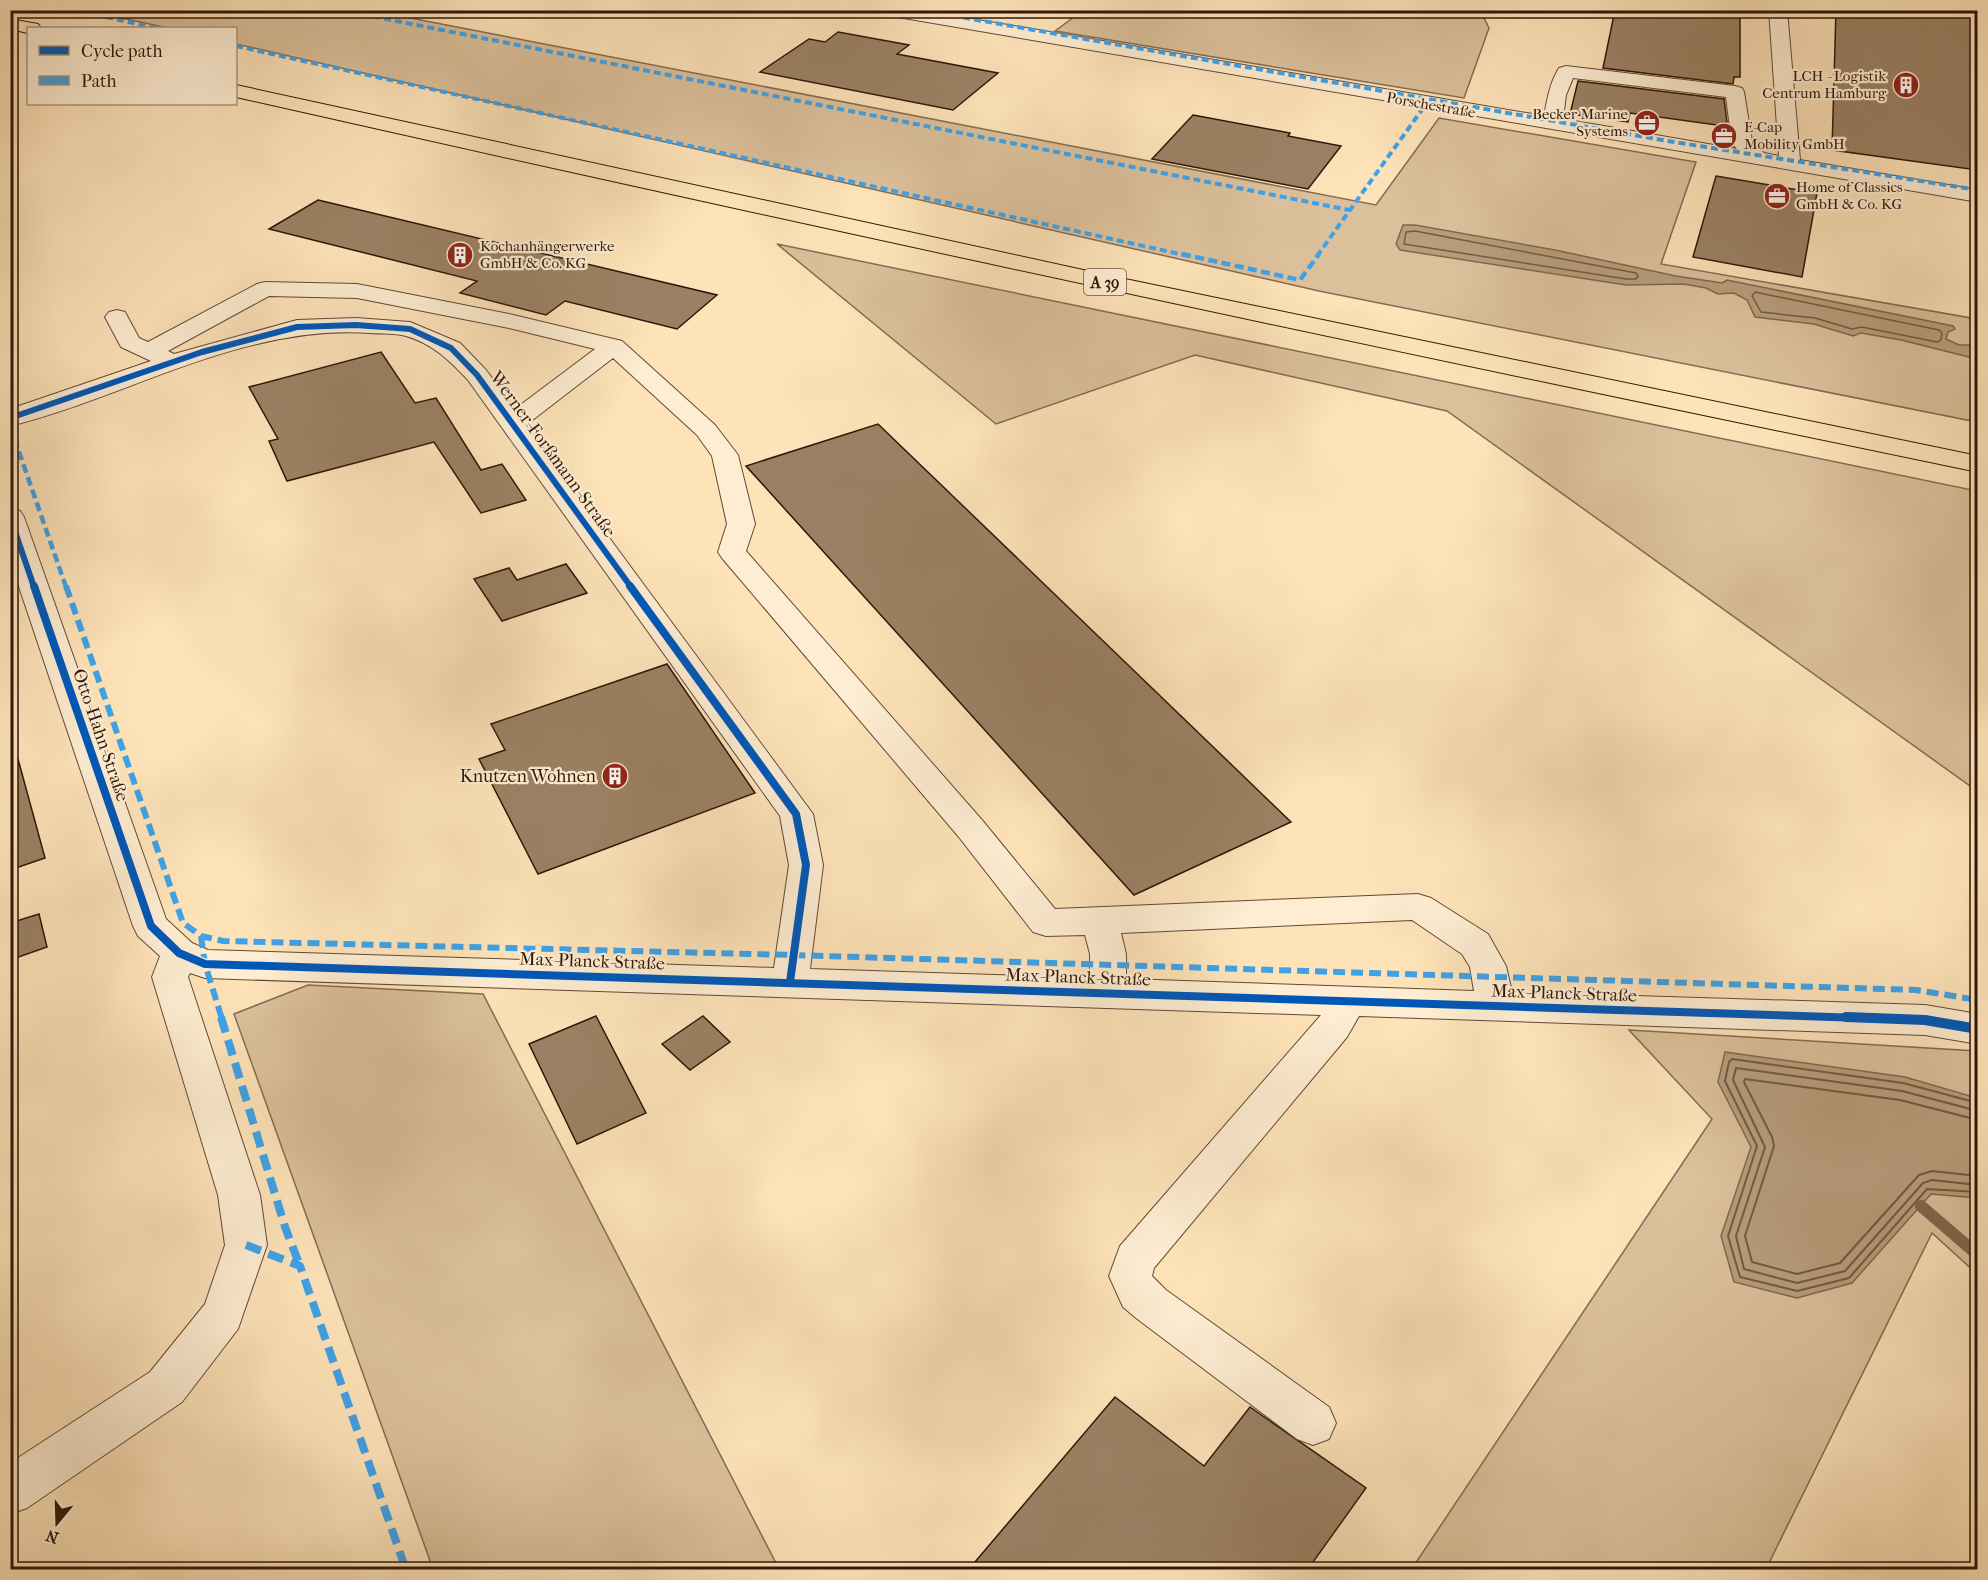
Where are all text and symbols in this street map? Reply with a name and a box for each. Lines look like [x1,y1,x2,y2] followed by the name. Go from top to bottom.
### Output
[27,27,237,105] legend
[81,41,162,62] text: Cycle path
[1762,67,1887,102] place label: LCH - Logistik Centrum Hamburg
[1891,70,1921,100] building icon: LCH - Logistik Centrum Hamburg
[81,71,117,92] text: Path
[1385,88,1478,122] street label: Porschestraße
[1532,105,1629,140] place label: Becker Marine Systems
[1632,108,1662,138] office icon: Becker Marine Systems
[1744,118,1845,153] place label: E-Cap Mobility GmbH
[1709,121,1739,151] office icon: E-Cap Mobility GmbH
[1796,178,1903,213] place label: Home of Classics GmbH & Co. KG
[1762,181,1792,211] office icon: Home of Classics GmbH & Co. KG
[480,237,615,272] place label: Kochanhängerwerke GmbH & Co. KG
[445,240,475,270] building icon: Kochanhängerwerke GmbH & Co. KG
[1084,269,1126,295] road number: A 39
[485,366,620,541] street label: Werner-Forßmann-Straße
[68,666,133,804] street label: Otto-Hahn-Straße
[600,761,630,791] building icon: Knutzen Wohnen
[460,766,597,787] place label: Knutzen Wohnen
[519,948,665,975] street label: Max-Planck-Straße
[1005,964,1151,991] street label: Max-Planck-Straße
[1491,980,1637,1007] street label: Max-Planck-Straße
[27,1493,87,1553] north arrow
[43,1525,61,1548] text: N

